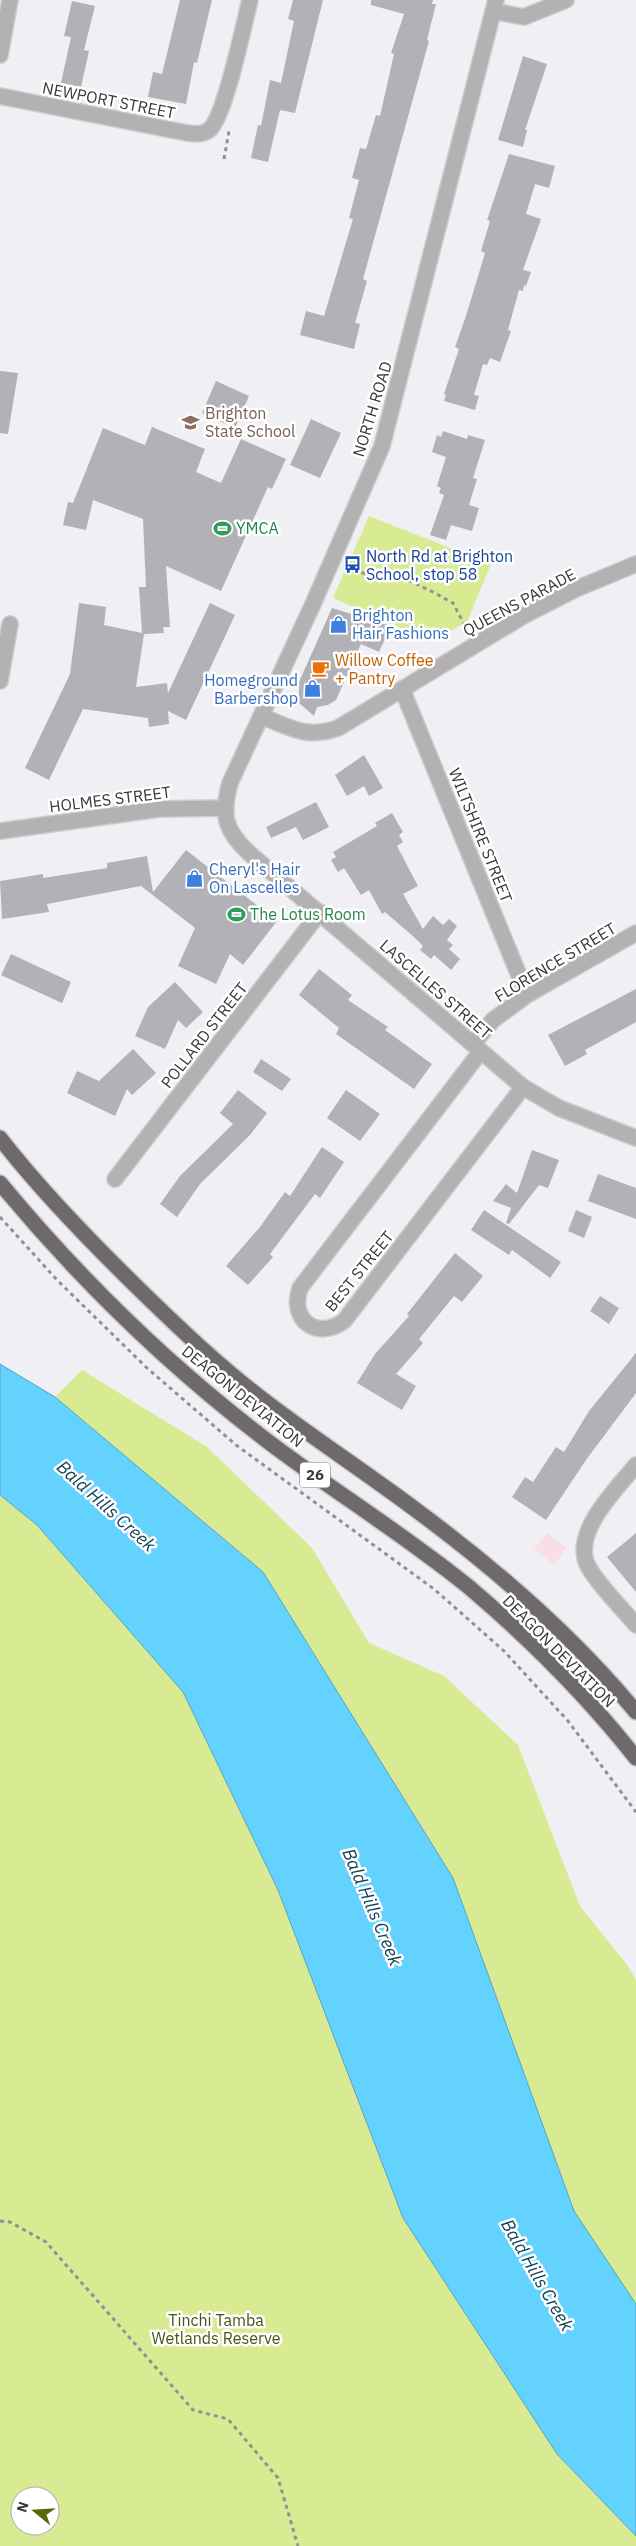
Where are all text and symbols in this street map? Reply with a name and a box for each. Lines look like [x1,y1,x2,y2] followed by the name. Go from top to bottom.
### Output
[41,77,177,123] street label: NEWPORT STREET
[348,359,396,459] street label: NORTH ROAD
[205,403,295,441] place label: Brighton State School
[181,412,201,432] school or university icon: Brighton State School
[212,518,232,538] sports icon: YMCA
[236,518,279,538] place label: YMCA
[366,546,513,584] place label: North Rd at Brighton School, stop 58
[342,555,362,575] bus stop icon: North Rd at Brighton School, stop 58
[459,564,579,640] street label: QUEENS PARADE
[352,605,449,643] place label: Brighton Hair Fashions
[328,614,348,634] shop icon: Brighton Hair Fashions
[335,650,434,688] place label: Willow Coffee + Pantry
[311,659,331,679] cafe icon: Willow Coffee + Pantry
[204,670,298,708] place label: Homeground Barbershop
[302,679,322,699] shop icon: Homeground Barbershop
[445,765,517,905] street label: WILTSHIRE STREET
[48,782,172,816] street label: HOLMES STREET
[209,859,300,897] place label: Cheryl's Hair On Lascelles
[185,868,205,888] shop icon: Cheryl's Hair On Lascelles
[226,904,246,924] sports icon: The Lotus Room
[250,904,366,924] place label: The Lotus Room
[491,918,619,1006] street label: FLORENCE STREET
[376,935,496,1043] street label: LASCELLES STREET
[157,978,251,1092] street label: POLLARD STREET
[320,1227,398,1315] street label: BEST STREET
[178,1341,308,1451] street label: DEAGON DEVIATION
[52,1455,161,1557] water label: Bald Hills Creek
[300,1462,330,1488] road number: 26
[499,1591,619,1711] street label: DEAGON DEVIATION
[337,1845,408,1970] water label: Bald Hills Creek
[496,2215,579,2335] water label: Bald Hills Creek
[151,2310,281,2348] park label: Tinchi Tamba Wetlands Reserve
[10,2486,60,2536] north arrow
[13,2499,33,2515] text: N

